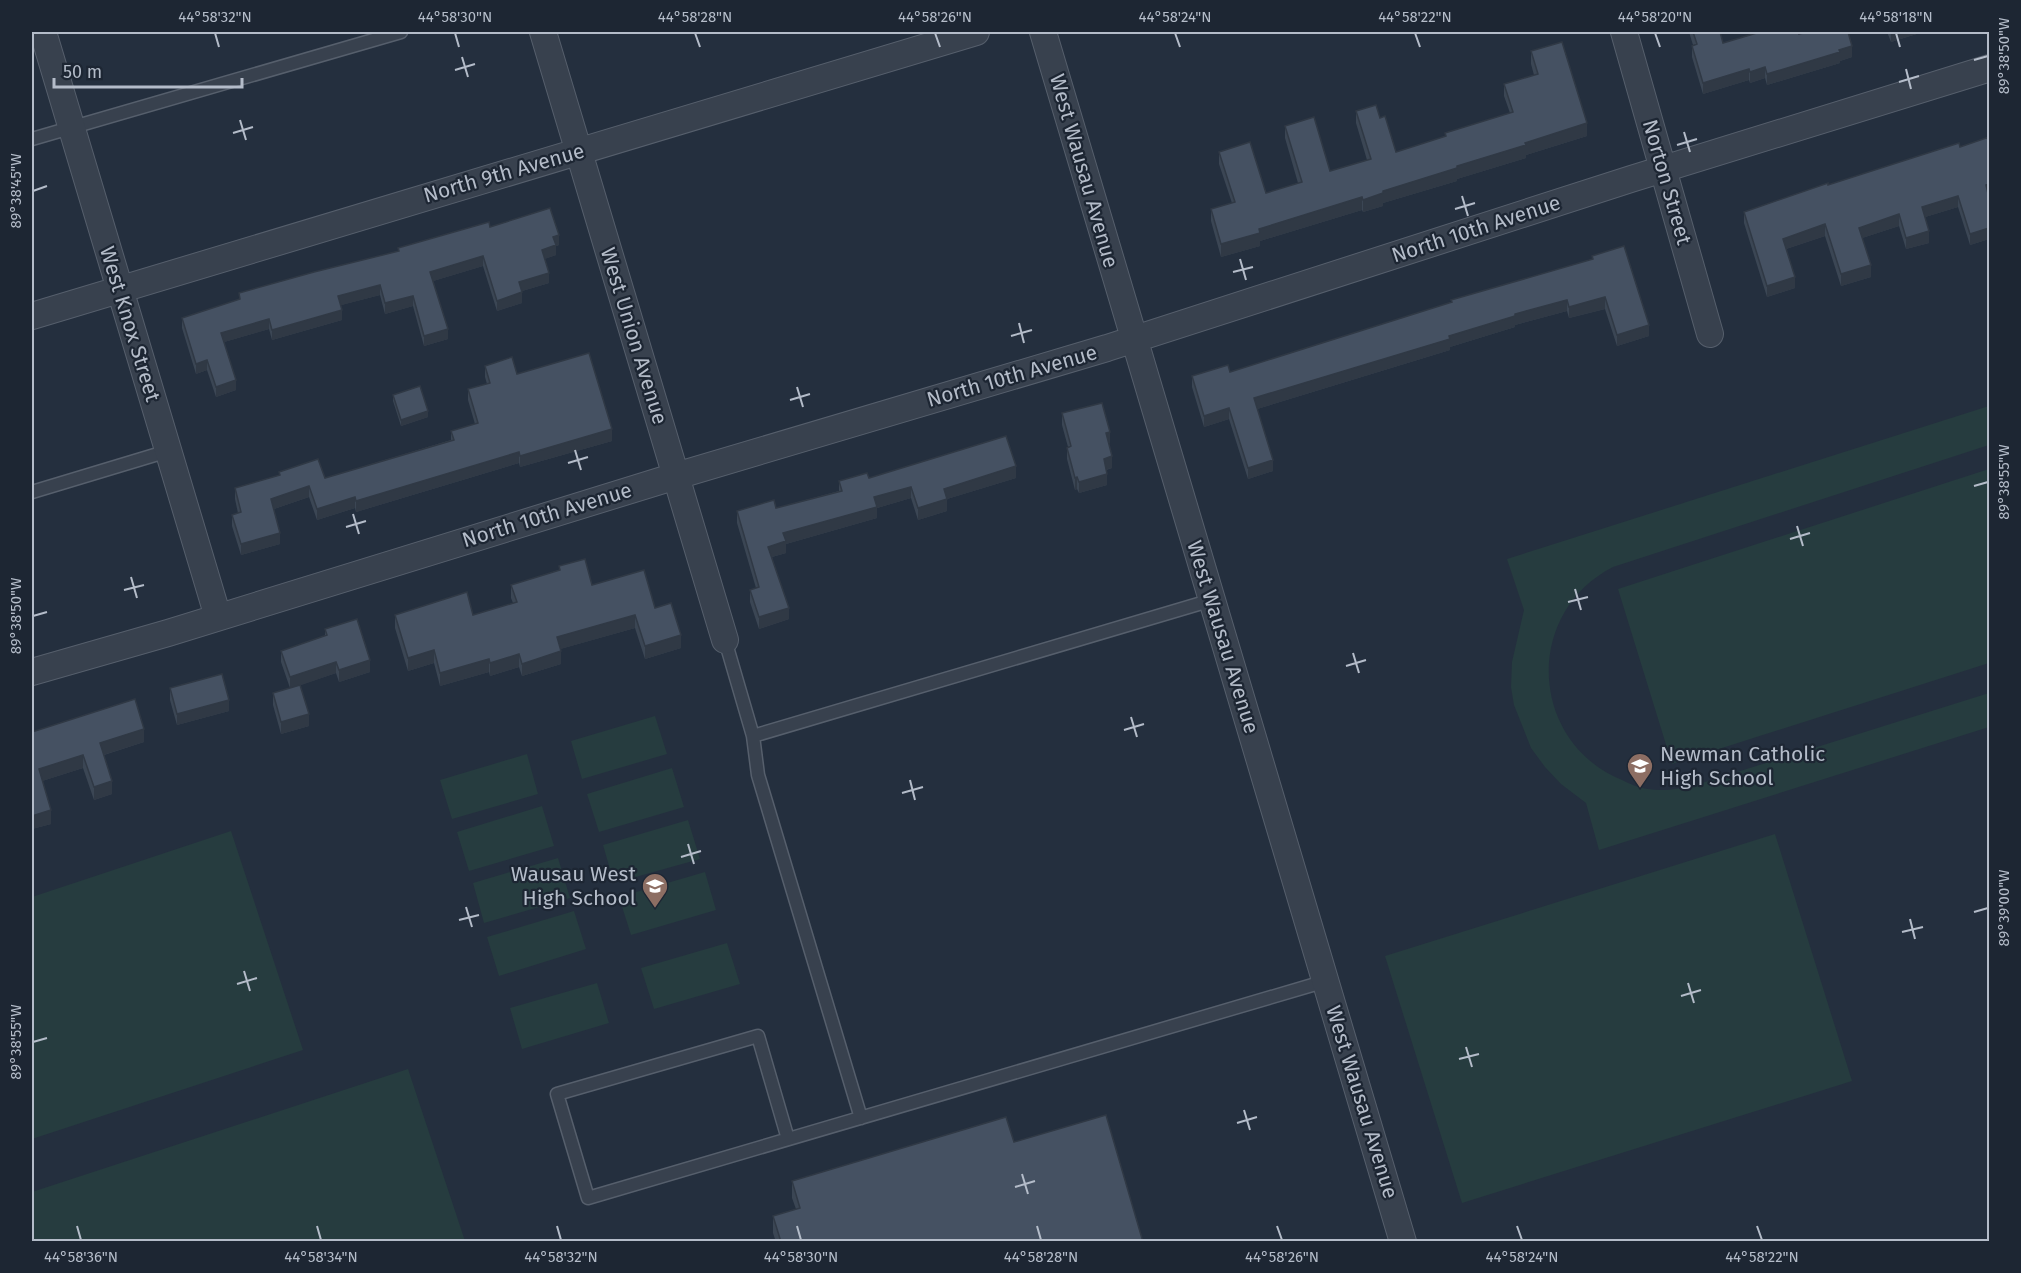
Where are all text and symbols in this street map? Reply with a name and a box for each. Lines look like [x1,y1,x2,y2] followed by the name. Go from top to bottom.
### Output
[178,8,252,26] text: 44°58'32"N
[418,8,492,26] text: 44°58'30"N
[658,8,732,26] text: 44°58'28"N
[898,8,972,26] text: 44°58'26"N
[1138,8,1212,26] text: 44°58'24"N
[1378,8,1452,26] text: 44°58'22"N
[1618,8,1692,26] text: 44°58'20"N
[1859,8,1933,26] text: 44°58'18"N
[1995,17,2013,94] text: 89°38'50"W
[54,51,242,89] scale bar
[63,61,102,83] text: 50 m
[1044,71,1124,271] street label: West Wausau Avenue
[1637,116,1697,248] street label: Norton Street
[420,138,588,208] street label: North 9th Avenue
[7,153,25,229] text: 89°38'45"W
[1388,189,1564,269] street label: North 10th Avenue
[94,243,166,405] street label: West Knox Street
[595,244,673,428] street label: West Union Avenue
[924,339,1100,413] street label: North 10th Avenue
[1995,444,2013,520] text: 89°38'55"W
[459,477,635,553] street label: North 10th Avenue
[1181,537,1265,737] street label: West Wausau Avenue
[7,577,25,654] text: 89°38'50"W
[1660,741,1825,791] place label: Newman Catholic High School
[1625,751,1655,789] school or university icon: Newman Catholic High School
[511,861,636,911] place label: Wausau West High School
[1995,869,2013,947] text: 89°39'00"W
[640,871,670,909] school or university icon: Wausau West High School
[1320,1002,1404,1202] street label: West Wausau Avenue
[7,1004,25,1080] text: 89°38'55"W
[44,1248,118,1266] text: 44°58'36"N
[284,1248,358,1266] text: 44°58'34"N
[524,1248,598,1266] text: 44°58'32"N
[764,1248,838,1266] text: 44°58'30"N
[1004,1248,1078,1266] text: 44°58'28"N
[1245,1248,1319,1266] text: 44°58'26"N
[1485,1248,1559,1266] text: 44°58'24"N
[1725,1248,1799,1266] text: 44°58'22"N

